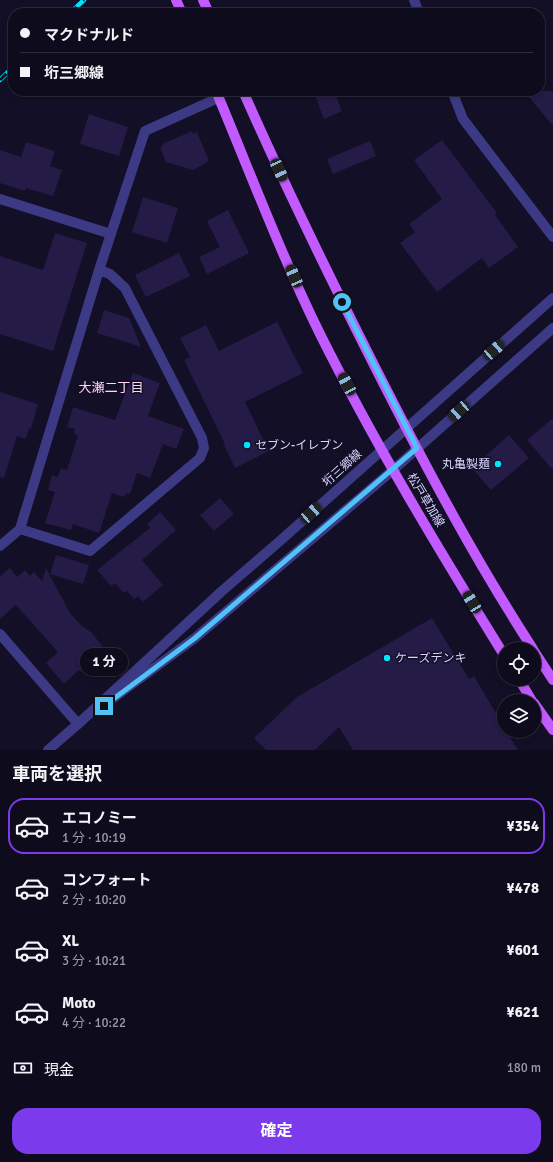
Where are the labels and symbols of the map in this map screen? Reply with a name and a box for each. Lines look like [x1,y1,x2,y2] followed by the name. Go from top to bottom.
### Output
[268,157,290,183] car
[284,263,304,289] car
[333,293,351,311] route start
[481,338,507,362] car
[336,371,358,397] car
[78,380,144,396] district label: 大瀬二丁目
[446,399,472,423] car
[255,438,343,453] place label: セブン-イレブン
[242,440,252,450] marker: セブン-イレブン
[319,447,365,490] street label: 垳三郷線
[442,457,490,472] place label: 丸亀製麺
[493,459,503,469] marker: 丸亀製麺
[404,471,447,530] street label: 松戸草加線
[298,501,324,525] car
[461,589,483,615] car
[80,648,128,676] callout: 1 分
[395,651,466,666] place label: ケーズデンキ
[382,653,392,663] marker: ケーズデンキ
[95,697,113,715] route end

